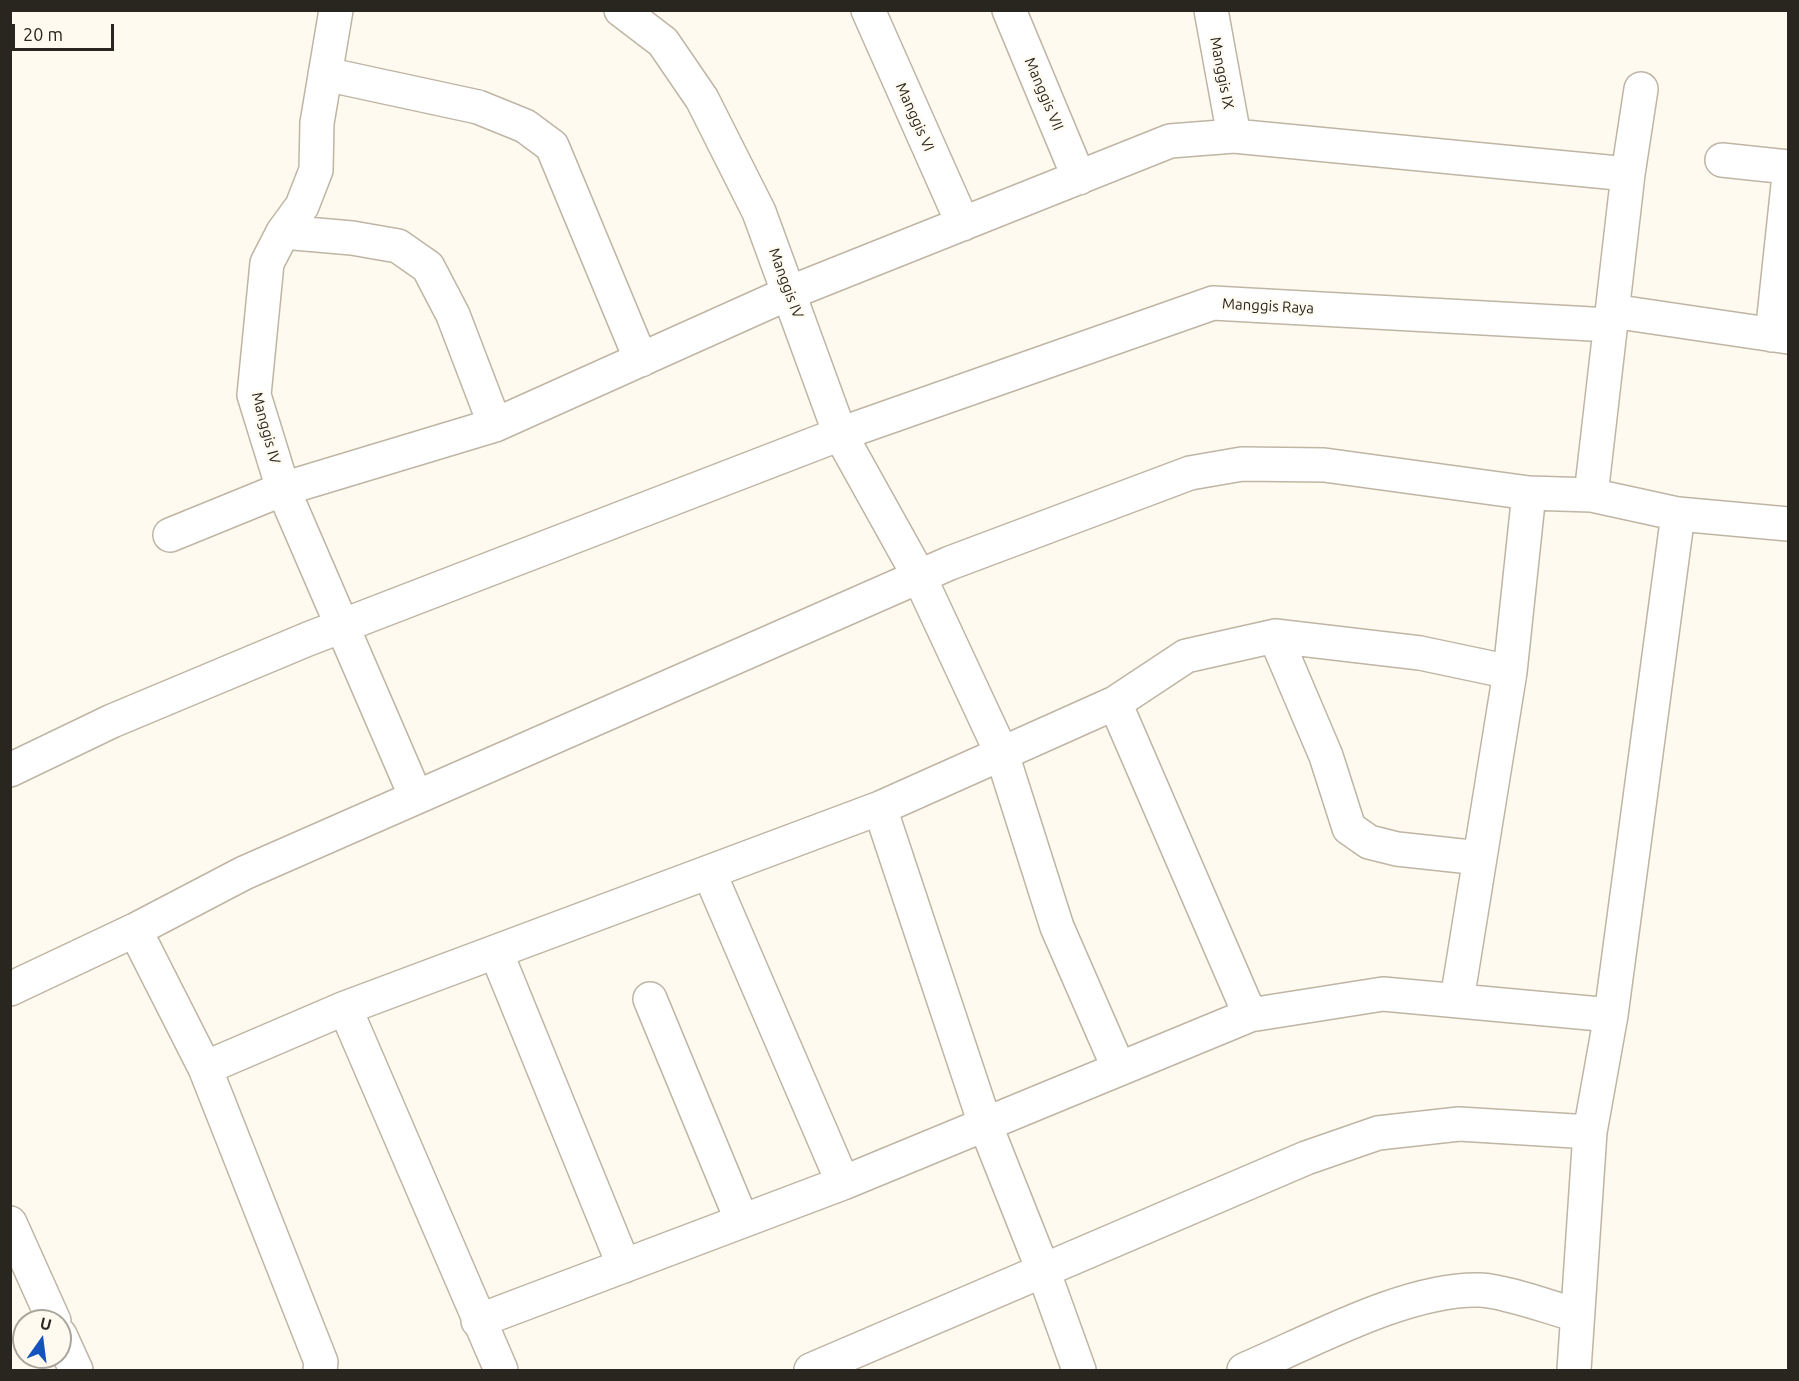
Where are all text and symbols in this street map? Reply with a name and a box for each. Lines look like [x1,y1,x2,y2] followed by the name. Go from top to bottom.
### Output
[15,12,117,50] scale bar
[23,24,63,44] text: 20 m
[1206,35,1238,111] street label: Manggis IX
[1021,55,1067,133] street label: Manggis VII
[892,80,938,154] street label: Manggis VI
[765,245,807,321] street label: Manggis IV
[1222,295,1314,317] street label: Manggis Raya
[248,390,284,466] street label: Manggis IV
[12,1309,72,1369] north arrow
[38,1313,53,1334] text: U

